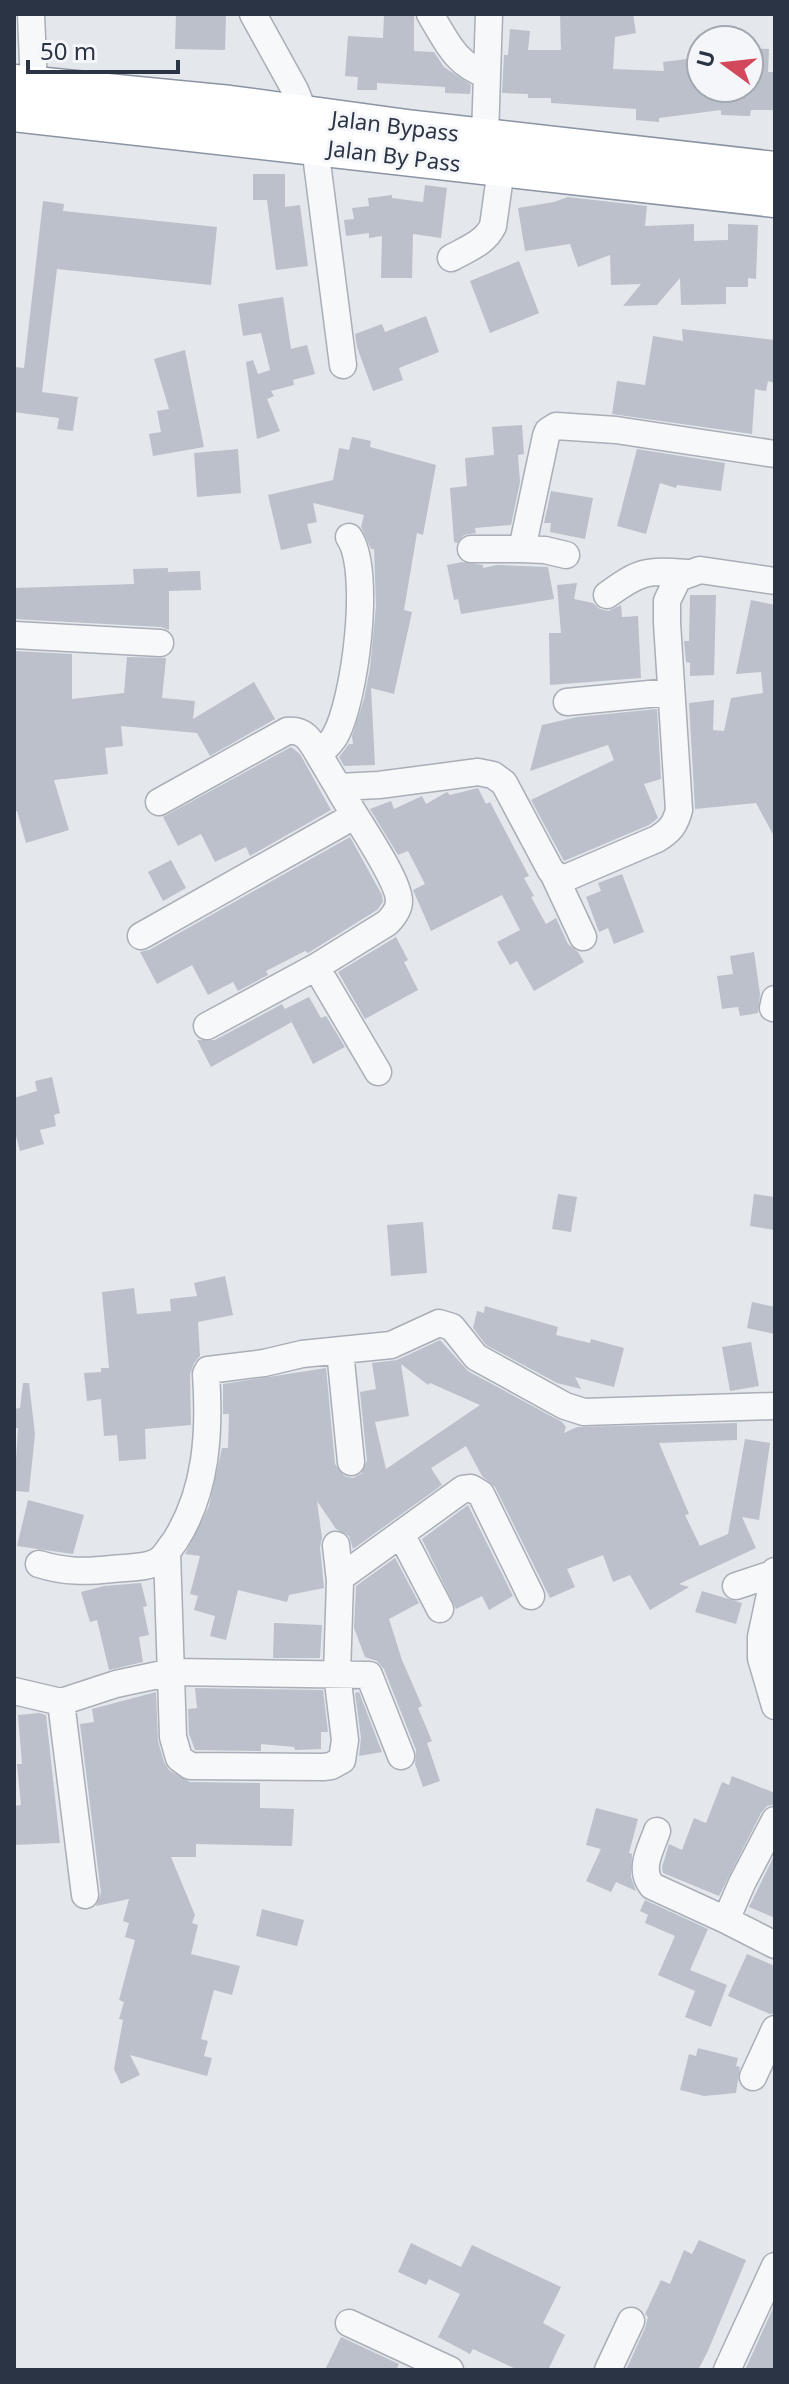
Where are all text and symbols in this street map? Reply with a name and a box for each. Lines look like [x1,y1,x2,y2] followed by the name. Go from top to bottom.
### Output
[28,24,178,74] scale bar
[685,24,765,104] north arrow
[40,34,96,67] text: 50 m
[688,47,721,70] text: U
[328,102,461,148] street label: Jalan Bypass
[324,132,462,178] street label: Jalan By Pass

